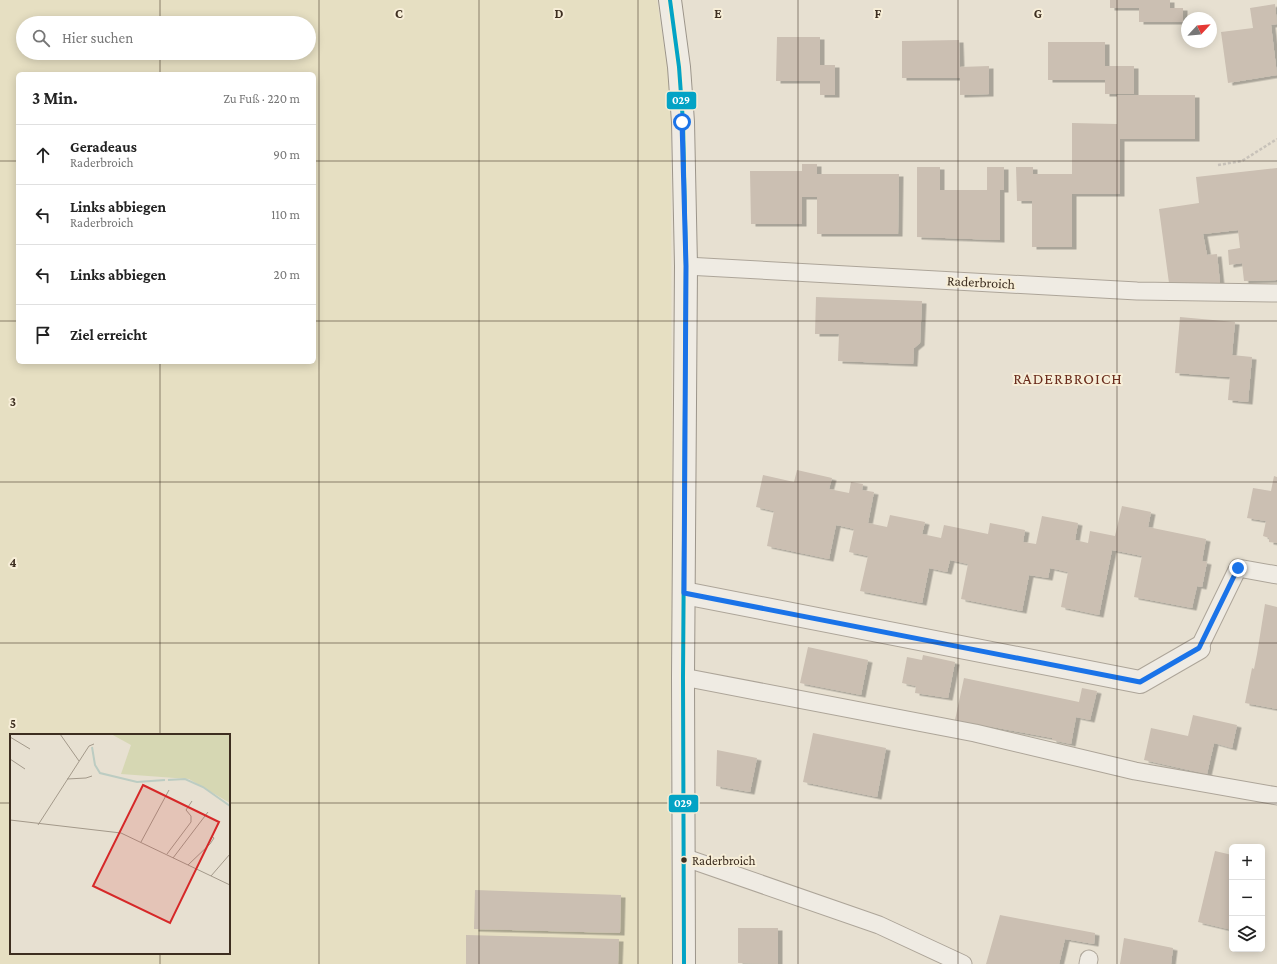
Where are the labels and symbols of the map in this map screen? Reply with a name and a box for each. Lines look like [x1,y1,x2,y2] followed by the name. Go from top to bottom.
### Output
[395,6,403,21] text: C
[555,6,564,21] text: D
[714,6,722,21] text: E
[875,6,882,21] text: F
[1034,6,1042,21] text: G
[1181,12,1217,48] north arrow
[666,91,697,110] line badge: 029
[672,94,690,106] text: 029
[673,113,691,131] route start
[946,272,1016,292] street label: Raderbroich
[1013,370,1123,387] district label: RADERBROICH
[10,394,16,409] text: 3
[9,555,17,570] text: 4
[1229,559,1247,577] route end
[10,716,16,731] text: 5
[10,734,230,954] inset map
[668,794,699,813] line badge: 029
[674,797,692,809] text: 029
[692,853,755,868] place label: Raderbroich
[679,855,689,865] marker: Raderbroich

